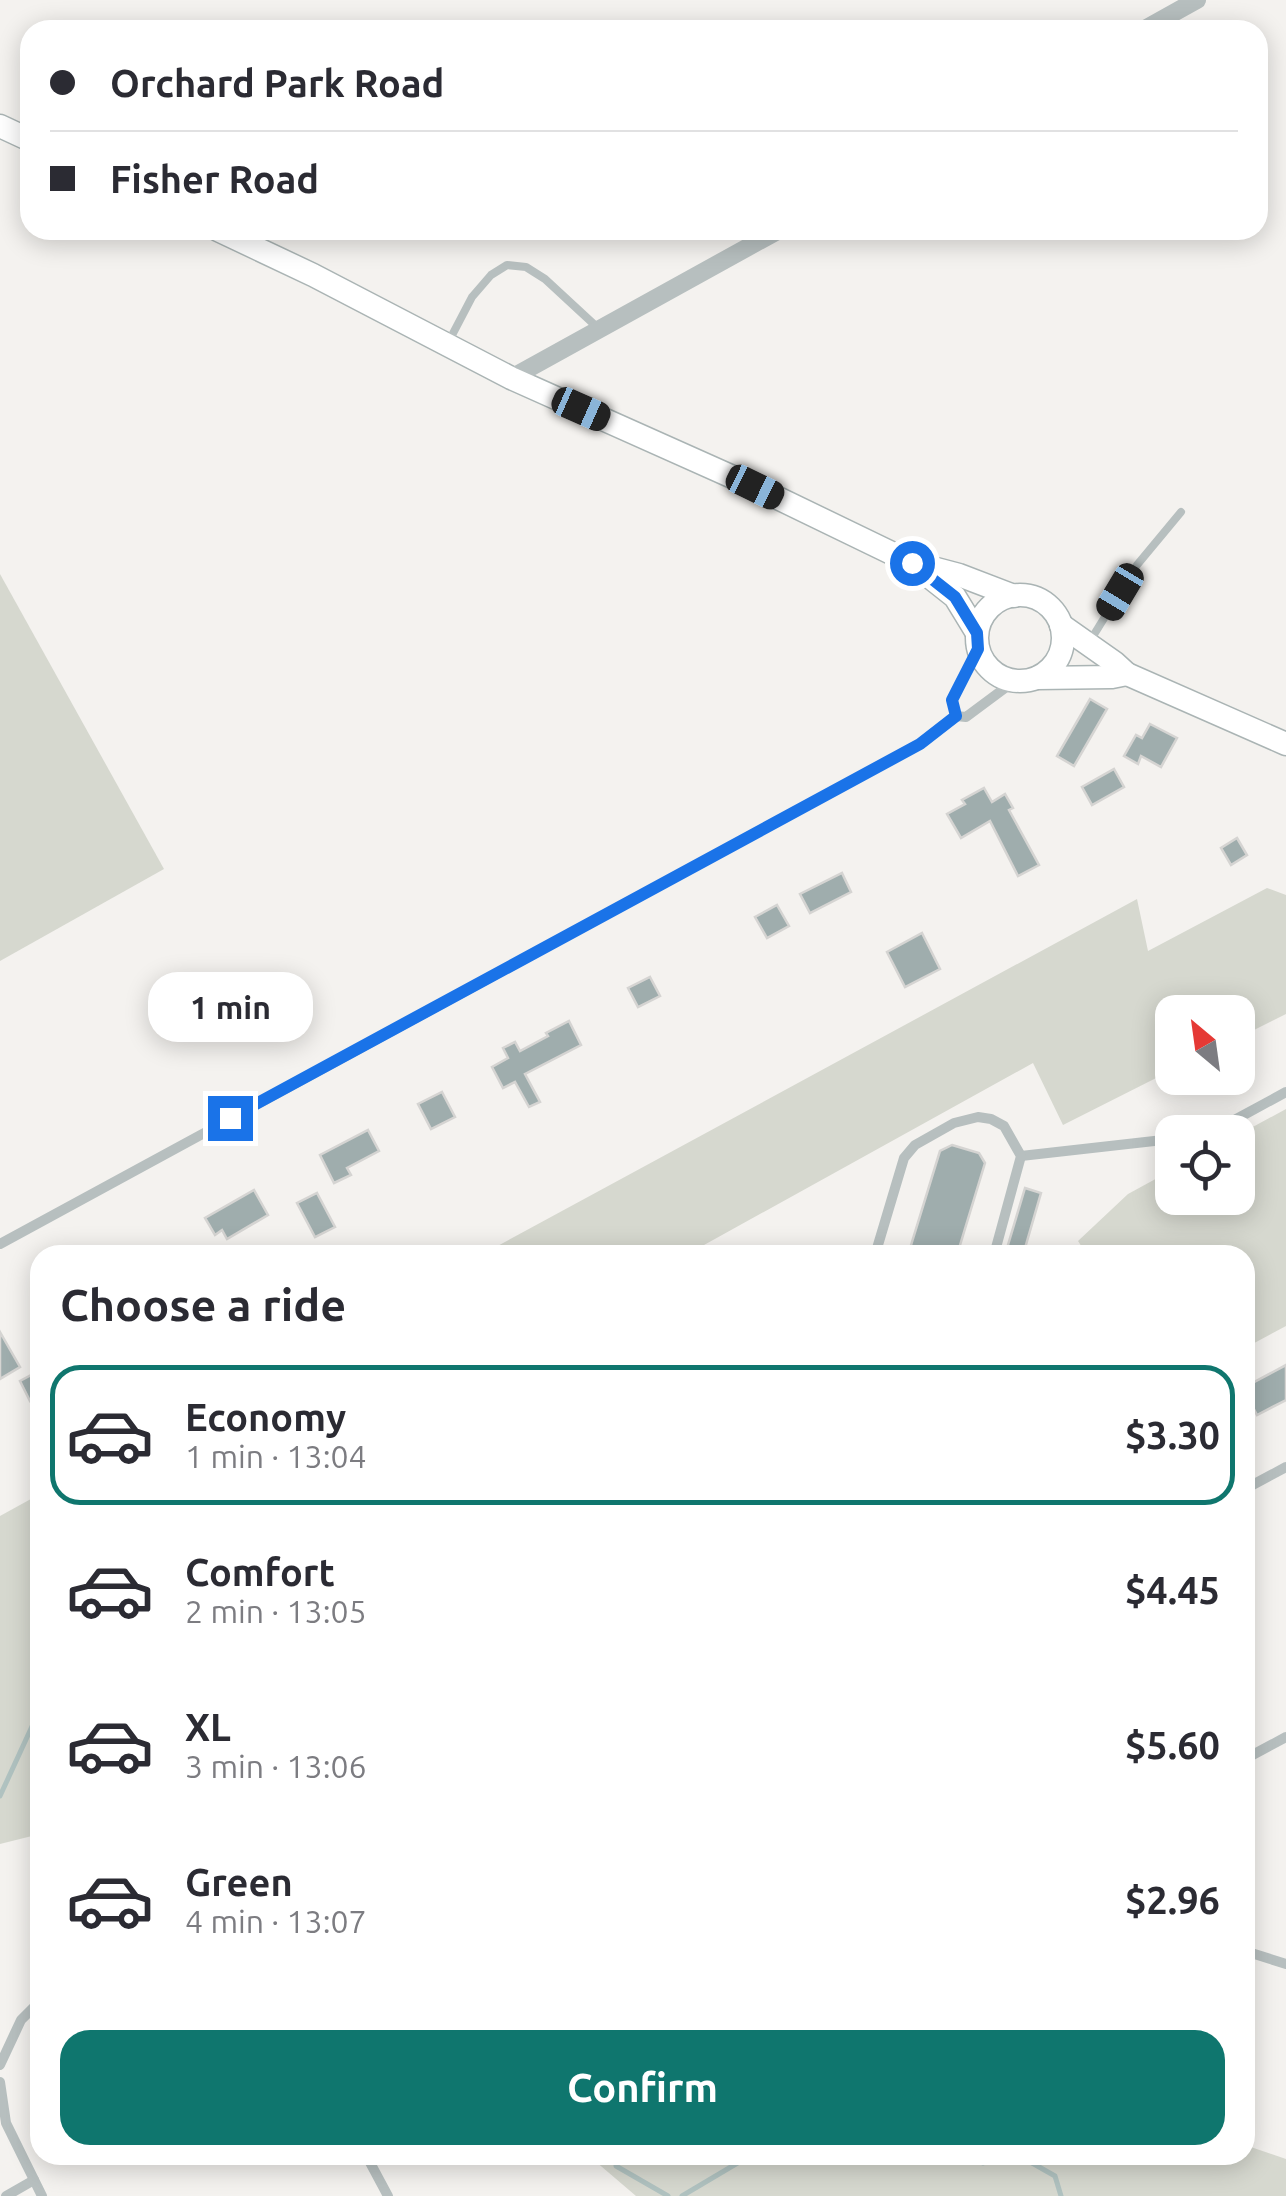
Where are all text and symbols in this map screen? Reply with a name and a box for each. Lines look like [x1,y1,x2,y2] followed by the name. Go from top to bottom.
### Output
[110,62,444,104] text: Orchard Park Road
[110,158,319,200] text: Fisher Road
[547,383,615,435] car
[721,460,789,514] car
[890,541,935,586] route start
[1092,559,1148,625] car
[148,973,312,1043] callout: 1 min
[190,989,271,1025] text: 1 min
[1155,995,1255,1095] north arrow
[1155,995,1255,1215] map controls
[208,1096,253,1141] route end
[1155,1115,1255,1215] button: locate
[60,1279,346,1330] text: Choose a ride
[65,1390,155,1480] icon: car
[185,1396,346,1438] text: Economy
[1125,1414,1220,1456] text: $3.30
[185,1438,367,1474] text: 1 min · 13:04
[65,1545,155,1635] icon: car
[185,1551,335,1593] text: Comfort
[1125,1569,1220,1611] text: $4.45
[185,1593,367,1629] text: 2 min · 13:05
[65,1700,155,1790] icon: car
[185,1706,231,1748] text: XL
[1125,1724,1220,1766] text: $5.60
[185,1748,367,1784] text: 3 min · 13:06
[65,1855,155,1945] icon: car
[185,1861,293,1903] text: Green
[1125,1879,1220,1921] text: $2.96
[185,1903,367,1939] text: 4 min · 13:07
[60,2030,1225,2145] button: Confirm

